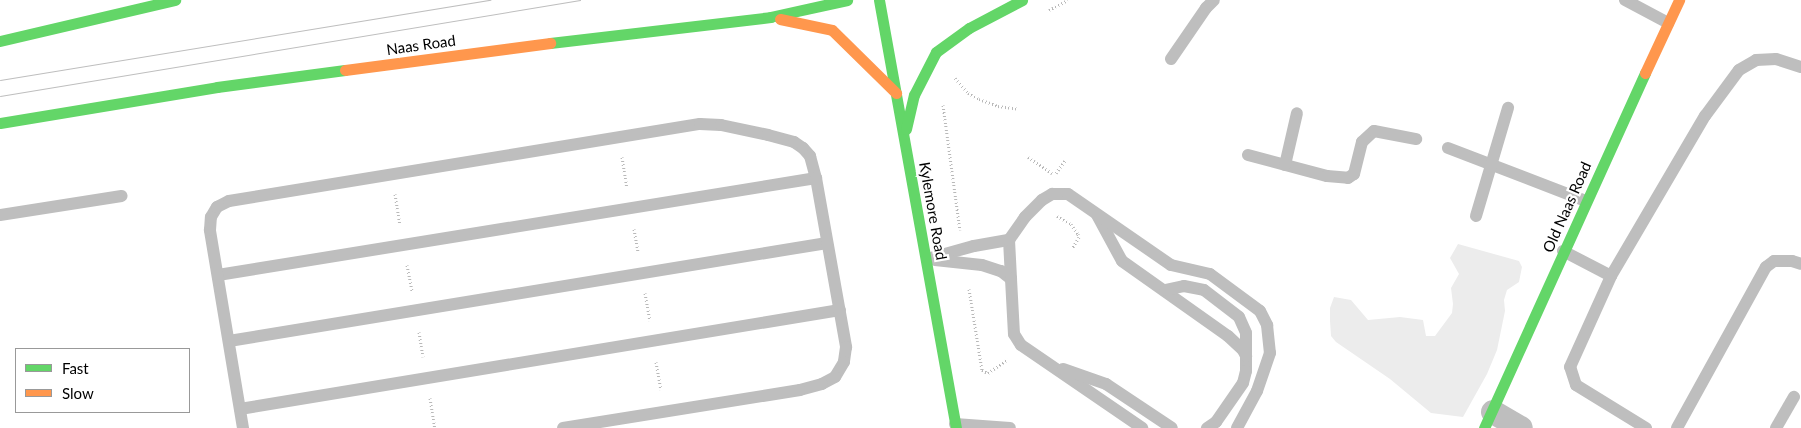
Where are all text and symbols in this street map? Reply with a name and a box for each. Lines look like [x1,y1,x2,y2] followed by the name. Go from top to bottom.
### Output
[385,31,457,59] street label: Naas Road
[1539,159,1595,255] street label: Old Naas Road
[916,161,950,261] street label: Kylemore Road
[15,348,190,413] legend
[62,359,89,377] text: Fast
[62,384,94,402] text: Slow

